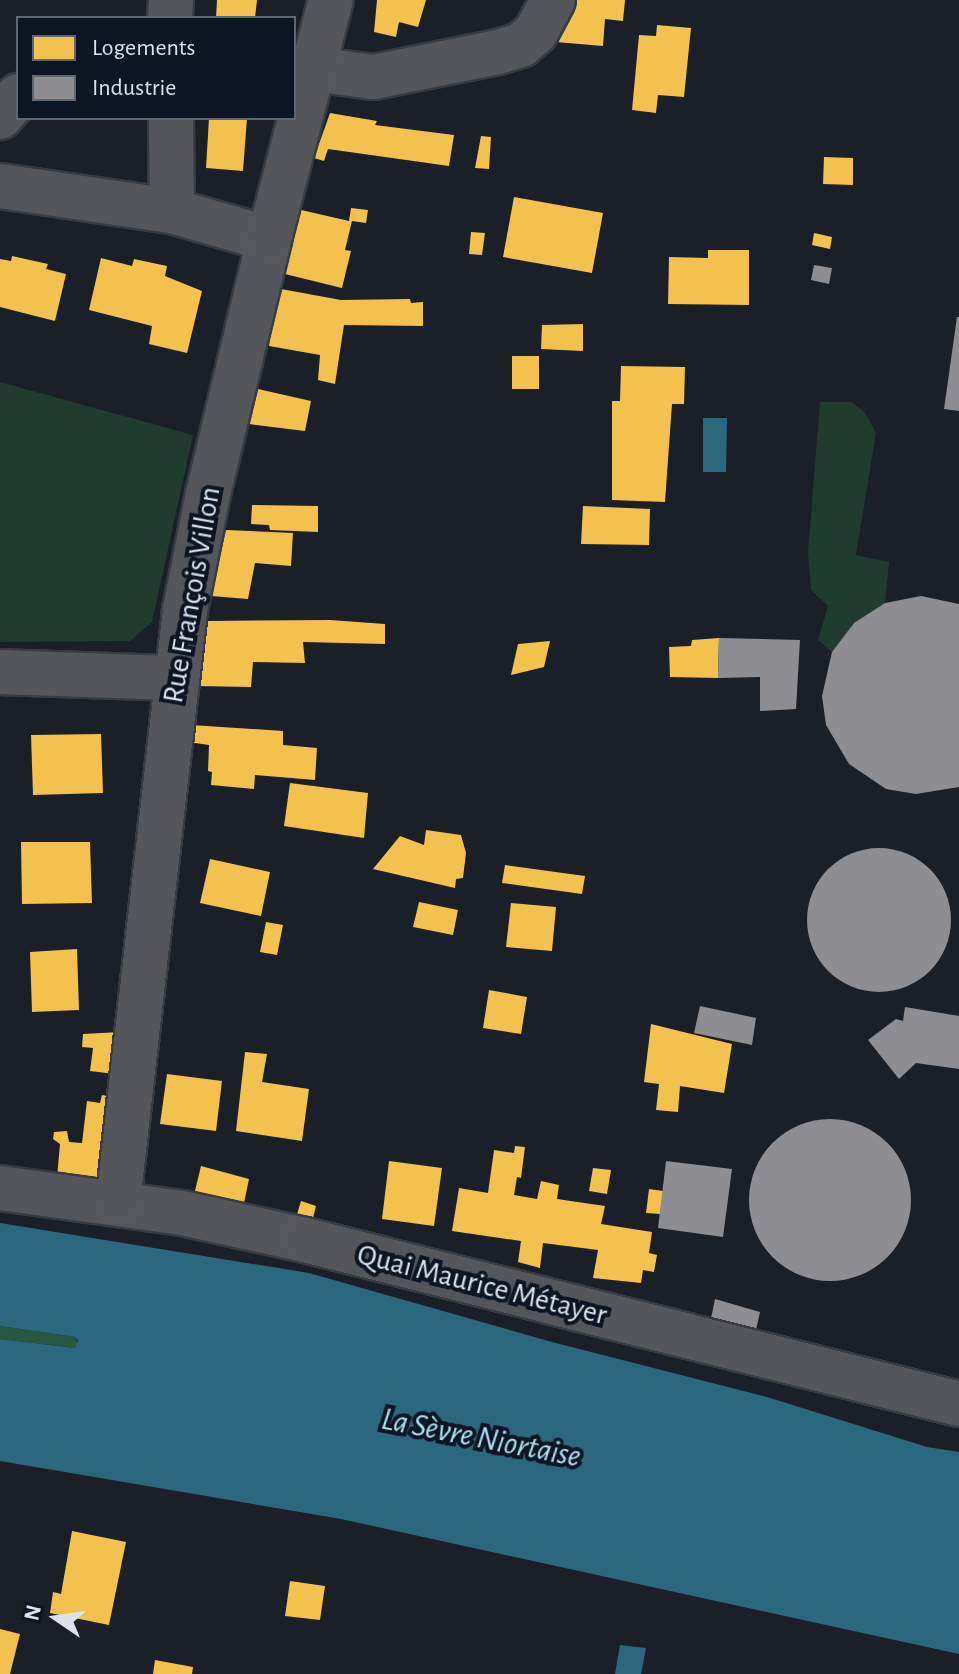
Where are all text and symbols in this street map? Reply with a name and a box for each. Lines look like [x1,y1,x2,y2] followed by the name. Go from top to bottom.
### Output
[16,16,296,120] legend
[92,36,195,60] text: Logements
[92,76,176,100] text: Industrie
[155,484,229,706] street label: Rue François Villon
[353,1237,611,1333] street label: Quai Maurice Métayer
[378,1400,584,1476] water label: La Sèvre Niortaise
[16,1578,96,1658] north arrow
[20,1603,45,1623] text: N

